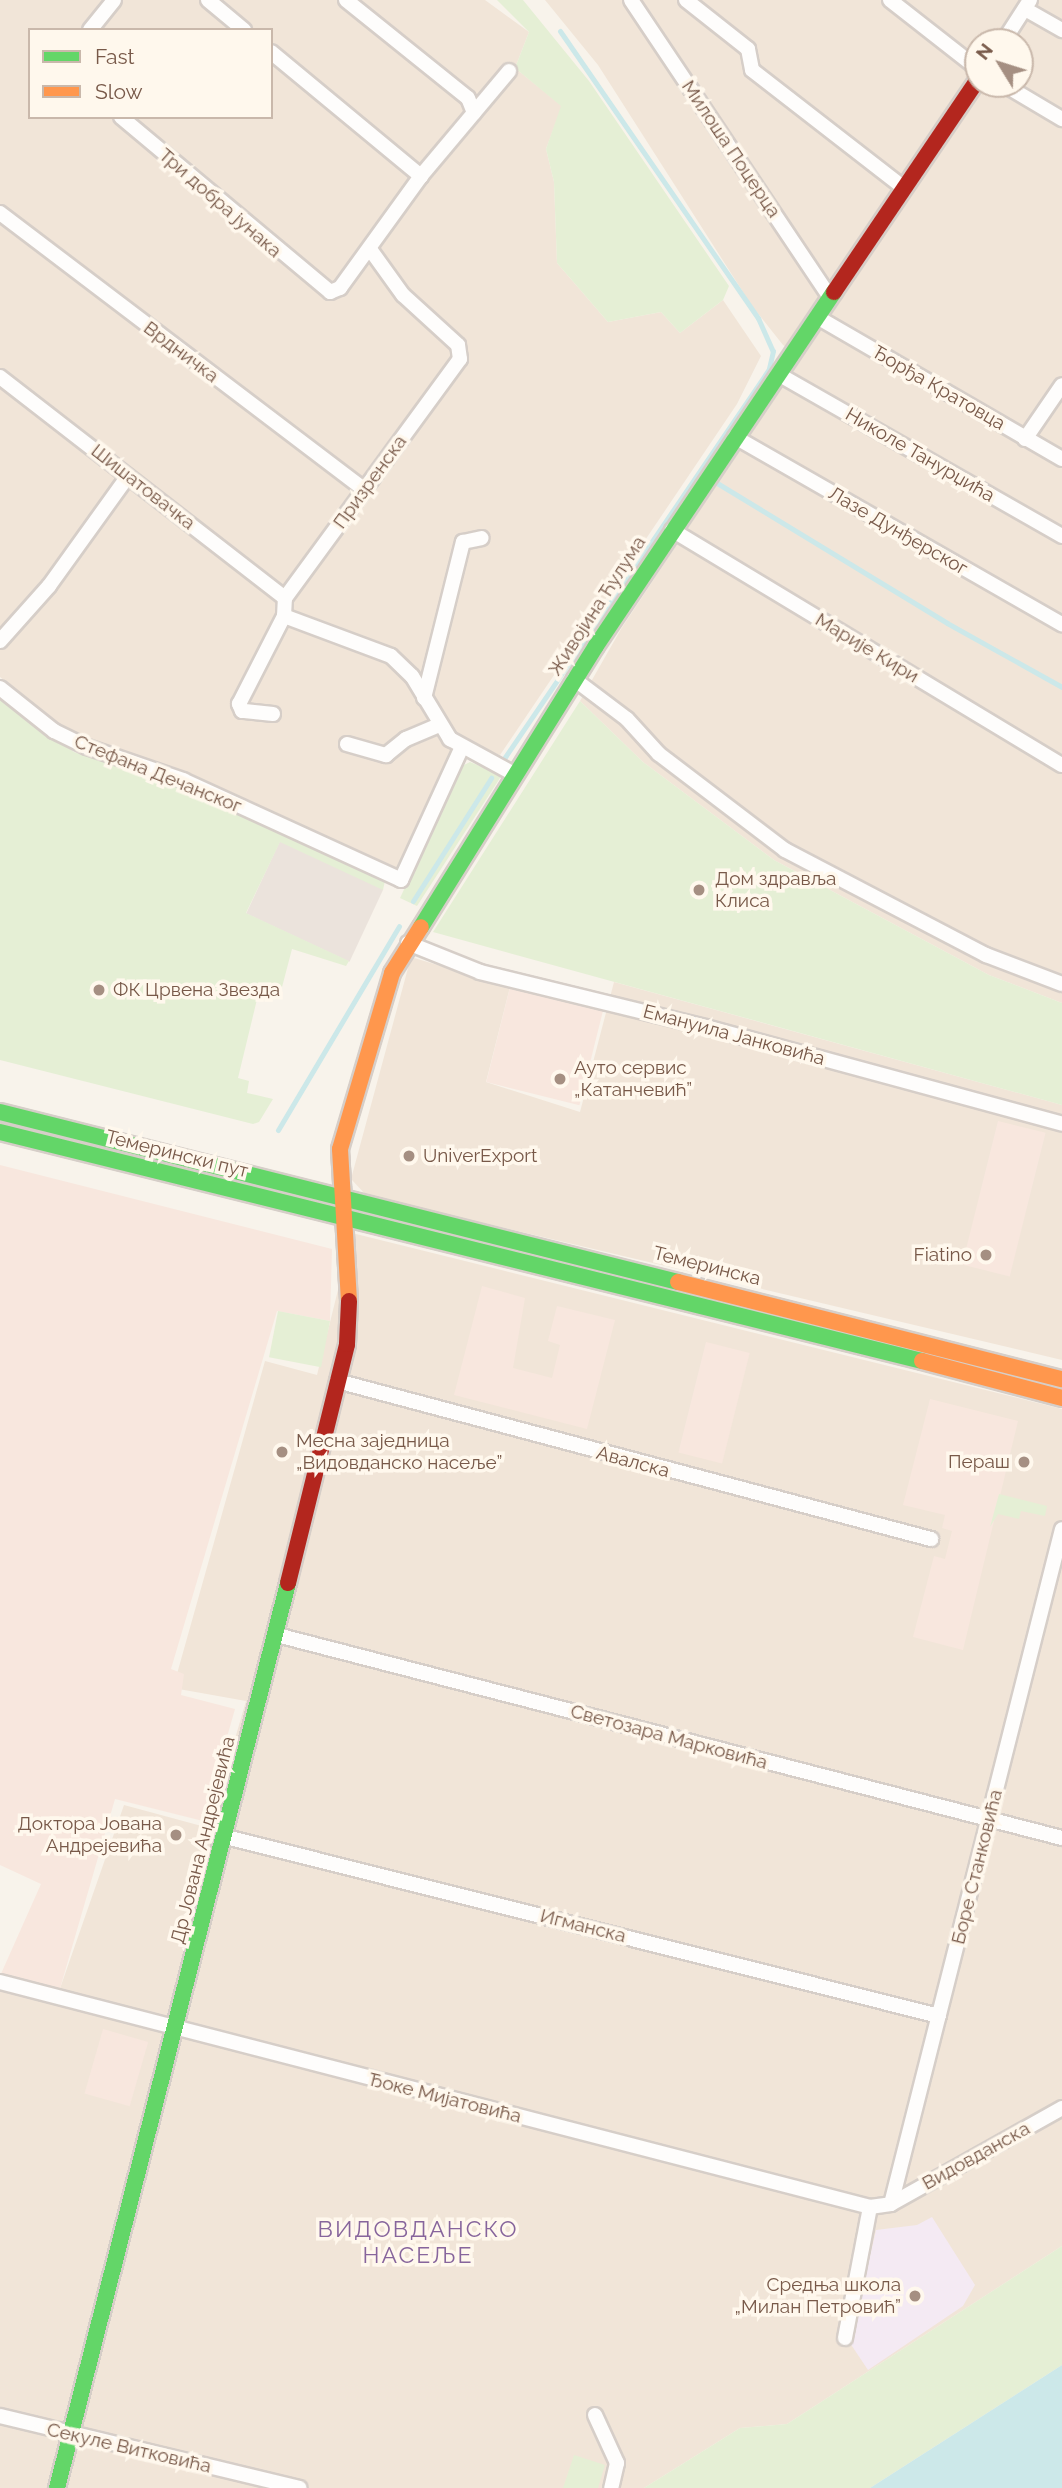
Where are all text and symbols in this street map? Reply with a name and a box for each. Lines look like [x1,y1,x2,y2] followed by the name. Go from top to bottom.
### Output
[28,28,273,119] legend
[964,28,1034,98] north arrow
[971,39,997,64] text: N
[95,44,135,69] text: Fast
[677,76,785,222] street label: Милоша Поцерца
[95,79,143,104] text: Slow
[154,144,286,262] street label: Три добра јунака
[139,316,223,388] street label: Врдничка
[869,341,1009,435] street label: Ђорђа Кратовца
[841,403,999,507] street label: Николе Танурџића
[328,431,412,533] street label: Призренска
[87,439,199,535] street label: Шишатовачка
[824,482,972,580] street label: Лазе Дунђерског
[543,532,651,680] street label: Живојина Ћулума
[811,608,923,688] street label: Марије Кири
[71,730,245,818] street label: Стефана Дечанског
[715,868,836,912] place label: Дом здравља Клиса
[689,880,709,900] marker: Дом здравља Клиса
[113,979,280,1001] place label: ФК Црвена Звезда
[91,982,107,998] marker: ФК Црвена Звезда
[640,1000,828,1070] street label: Емануила Јанковића
[574,1057,692,1101] place label: Ауто сервис „Катанчевић”
[552,1071,568,1087] marker: Ауто сервис „Катанчевић”
[104,1125,250,1183] street label: Темерински пут
[423,1145,537,1167] place label: UniverExport
[401,1148,417,1164] marker: UniverExport
[651,1242,763,1290] street label: Темеринска
[913,1244,972,1266] place label: Fiatino
[978,1247,994,1263] marker: Fiatino
[296,1430,502,1474] place label: Месна заједница „Видовданско насеље”
[594,1441,672,1483] street label: Авалска
[274,1444,290,1460] marker: Месна заједница „Видовданско насеље”
[948,1451,1010,1473] place label: Пераш
[1016,1454,1032,1470] marker: Пераш
[568,1700,770,1774] street label: Светозара Марковића
[166,1733,240,1947] street label: Др Јована Андрејевића
[947,1787,1007,1947] street label: Боре Станковића
[17,1813,162,1857] place label: Доктора Јована Андрејевића
[168,1827,184,1843] marker: Доктора Јована Андрејевића
[538,1904,628,1948] street label: Игманска
[366,2068,524,2128] street label: Ђоке Мијатовића
[918,2117,1034,2195] street label: Видовданска
[319,2215,517,2269] district label: ВИДОВДАНСКО НАСЕЉЕ
[735,2274,901,2318] place label: Средња школа „Милан Петровић”
[907,2288,923,2304] marker: Средња школа „Милан Петровић”
[45,2418,213,2478] street label: Секуле Витковића

